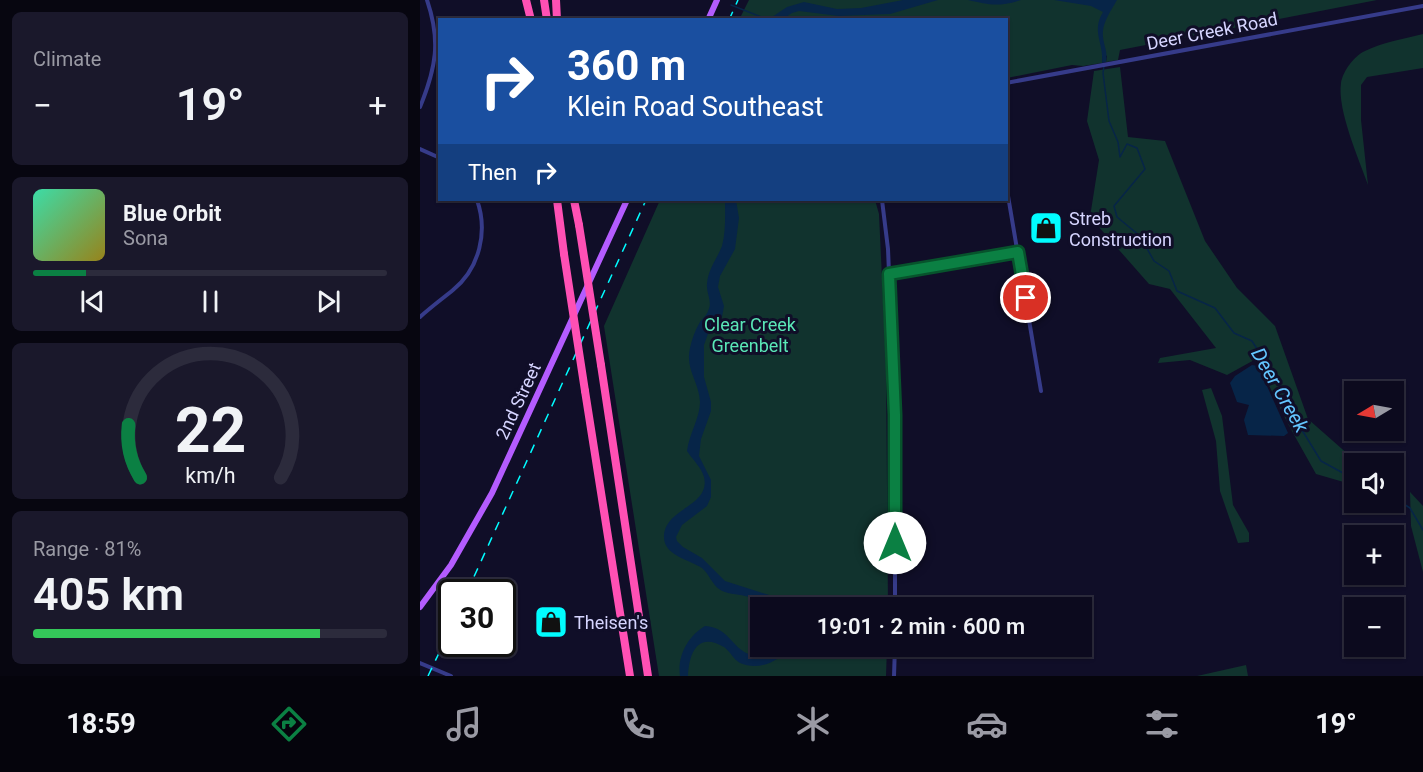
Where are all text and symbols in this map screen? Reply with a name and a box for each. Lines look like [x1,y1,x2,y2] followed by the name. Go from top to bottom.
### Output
[1145,8,1279,54] street label: Deer Creek Road
[567,41,686,90] text: 360 m
[468,42,546,120] icon: right
[33,47,101,71] text: Climate
[176,78,244,131] text: 19°
[33,86,52,125] text: −
[368,86,387,125] text: +
[567,91,823,123] text: Klein Road Southeast
[529,156,562,189] icon: right
[468,160,517,185] text: Then
[123,201,221,226] text: Blue Orbit
[1069,208,1172,250] place label: Streb Construction
[1028,210,1064,246] shop icon: Streb Construction
[123,226,168,250] text: Sona
[1000,272,1051,323] pin
[1009,281,1042,314] icon: arrive
[76,285,109,318] icon: previous
[194,285,227,318] icon: pause
[312,285,345,318] icon: next
[704,314,797,356] park label: Clear Creek Greenbelt
[1246,343,1315,438] water label: Deer Creek
[491,359,545,443] street label: 2nd Street
[1344,381,1404,441] north arrow
[1344,381,1404,657] map controls
[174,394,246,467] text: 22
[1344,453,1404,513] button: sound
[185,463,235,488] text: km/h
[863,511,927,575] position arrow
[1344,525,1404,585] button: +
[33,537,141,561] text: Range · 81%
[33,568,184,621] text: 405 km
[438,579,516,657] speed limit sign: 30
[1344,597,1404,657] button: −
[533,604,569,640] shop icon: Theisen's
[574,612,648,633] place label: Theisen's
[817,614,1025,639] text: 19:01 · 2 min · 600 m
[268,703,310,745] icon: directions
[443,703,485,745] icon: music
[617,703,659,745] icon: phone
[792,703,834,745] icon: climate
[966,703,1008,745] icon: car
[1141,703,1183,745] icon: filters
[66,708,136,740] text: 18:59
[1315,708,1357,740] text: 19°

